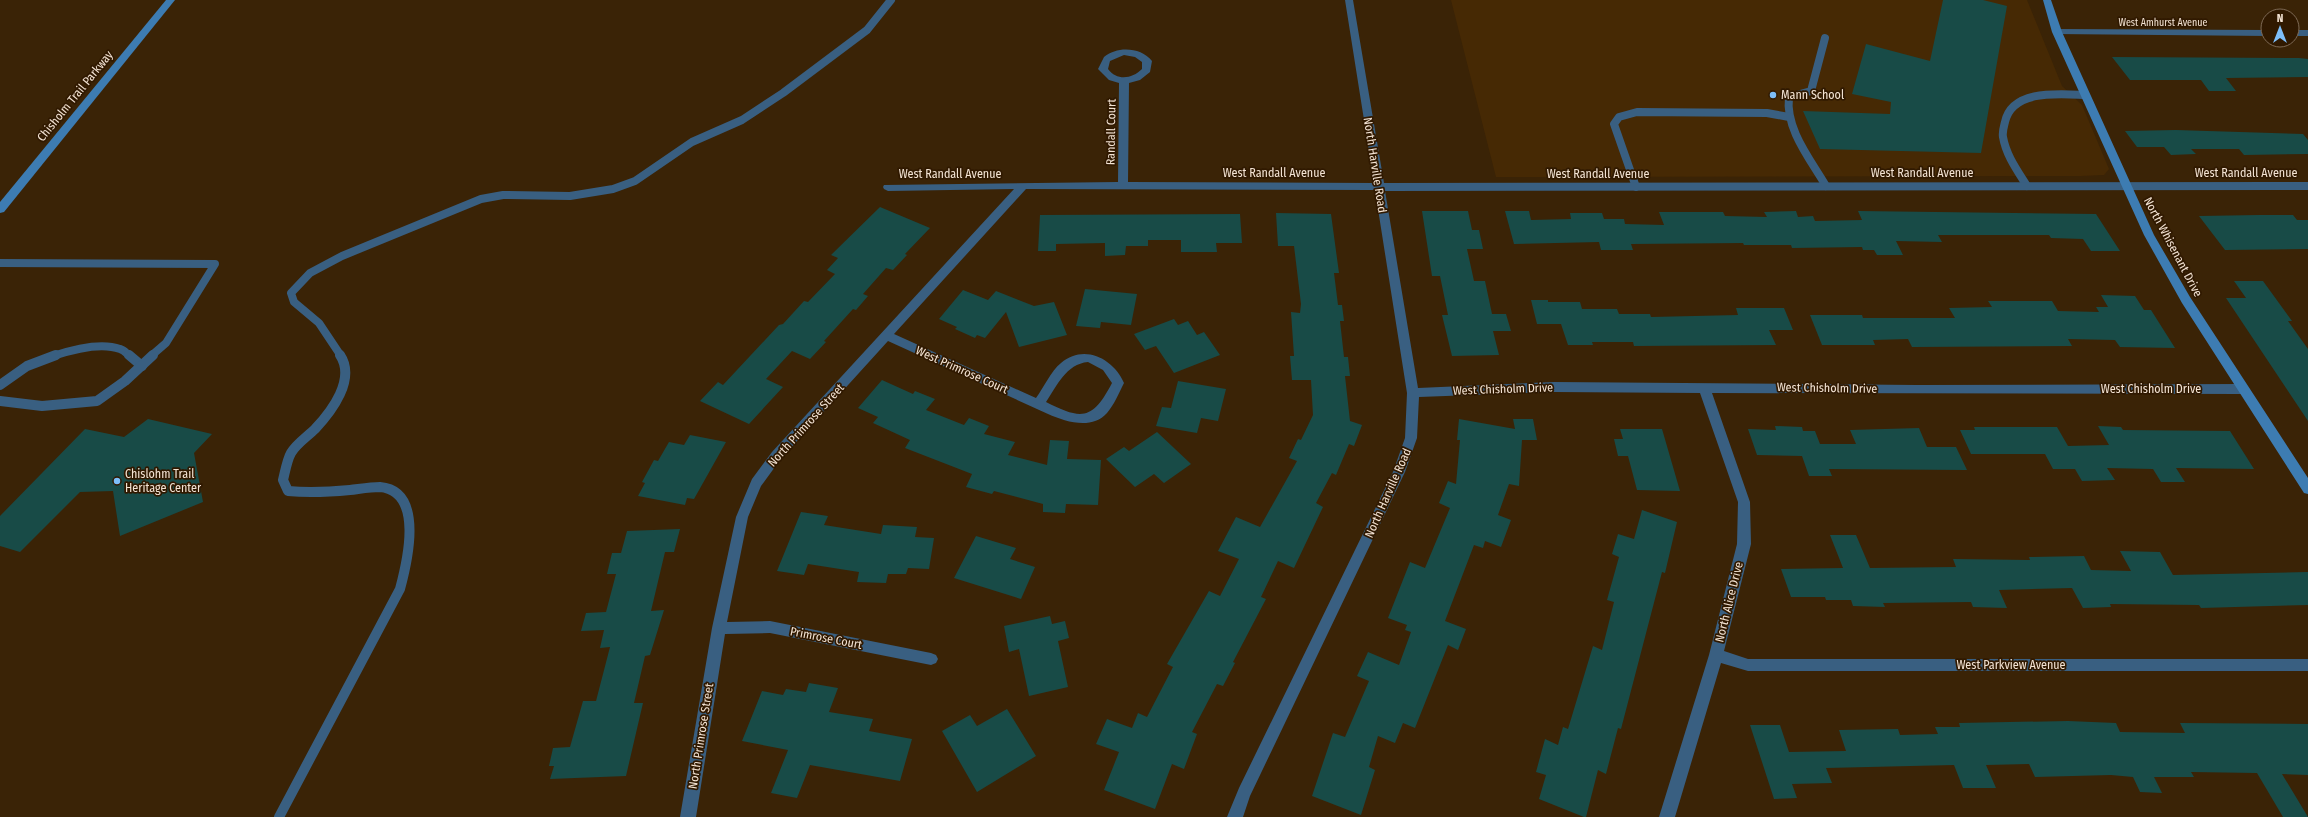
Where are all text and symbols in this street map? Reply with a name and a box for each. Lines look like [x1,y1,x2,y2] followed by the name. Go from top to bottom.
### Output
[2260,8,2300,48] north arrow
[2277,12,2283,25] text: N
[2119,17,2208,29] street label: West Amhurst Avenue
[34,47,116,144] street label: Chisholm Trail Parkway
[1781,88,1844,102] place label: Mann School
[1768,90,1778,100] marker: Mann School
[1103,99,1119,165] street label: Randall Court
[1361,116,1389,214] street label: North Harville Road
[1223,166,1325,180] street label: West Randall Avenue
[1871,166,1973,180] street label: West Randall Avenue
[2195,166,2297,180] street label: West Randall Avenue
[899,167,1001,181] street label: West Randall Avenue
[1547,167,1649,181] street label: West Randall Avenue
[2141,195,2205,299] street label: North Whisenant Drive
[914,343,1010,397] street label: West Primrose Court
[1453,380,1553,398] street label: West Chisholm Drive
[1777,380,1877,396] street label: West Chisholm Drive
[765,381,847,469] street label: North Primrose Street
[2101,382,2201,396] street label: West Chisholm Drive
[1362,446,1414,540] street label: North Harville Road
[125,467,202,495] place label: Chislohm Trail Heritage Center
[112,476,122,486] marker: Chislohm Trail Heritage Center
[1712,560,1746,644] street label: North Alice Drive
[789,624,863,652] street label: Primrose Court
[1956,658,2066,672] street label: West Parkview Avenue
[686,682,716,790] street label: North Primrose Street

